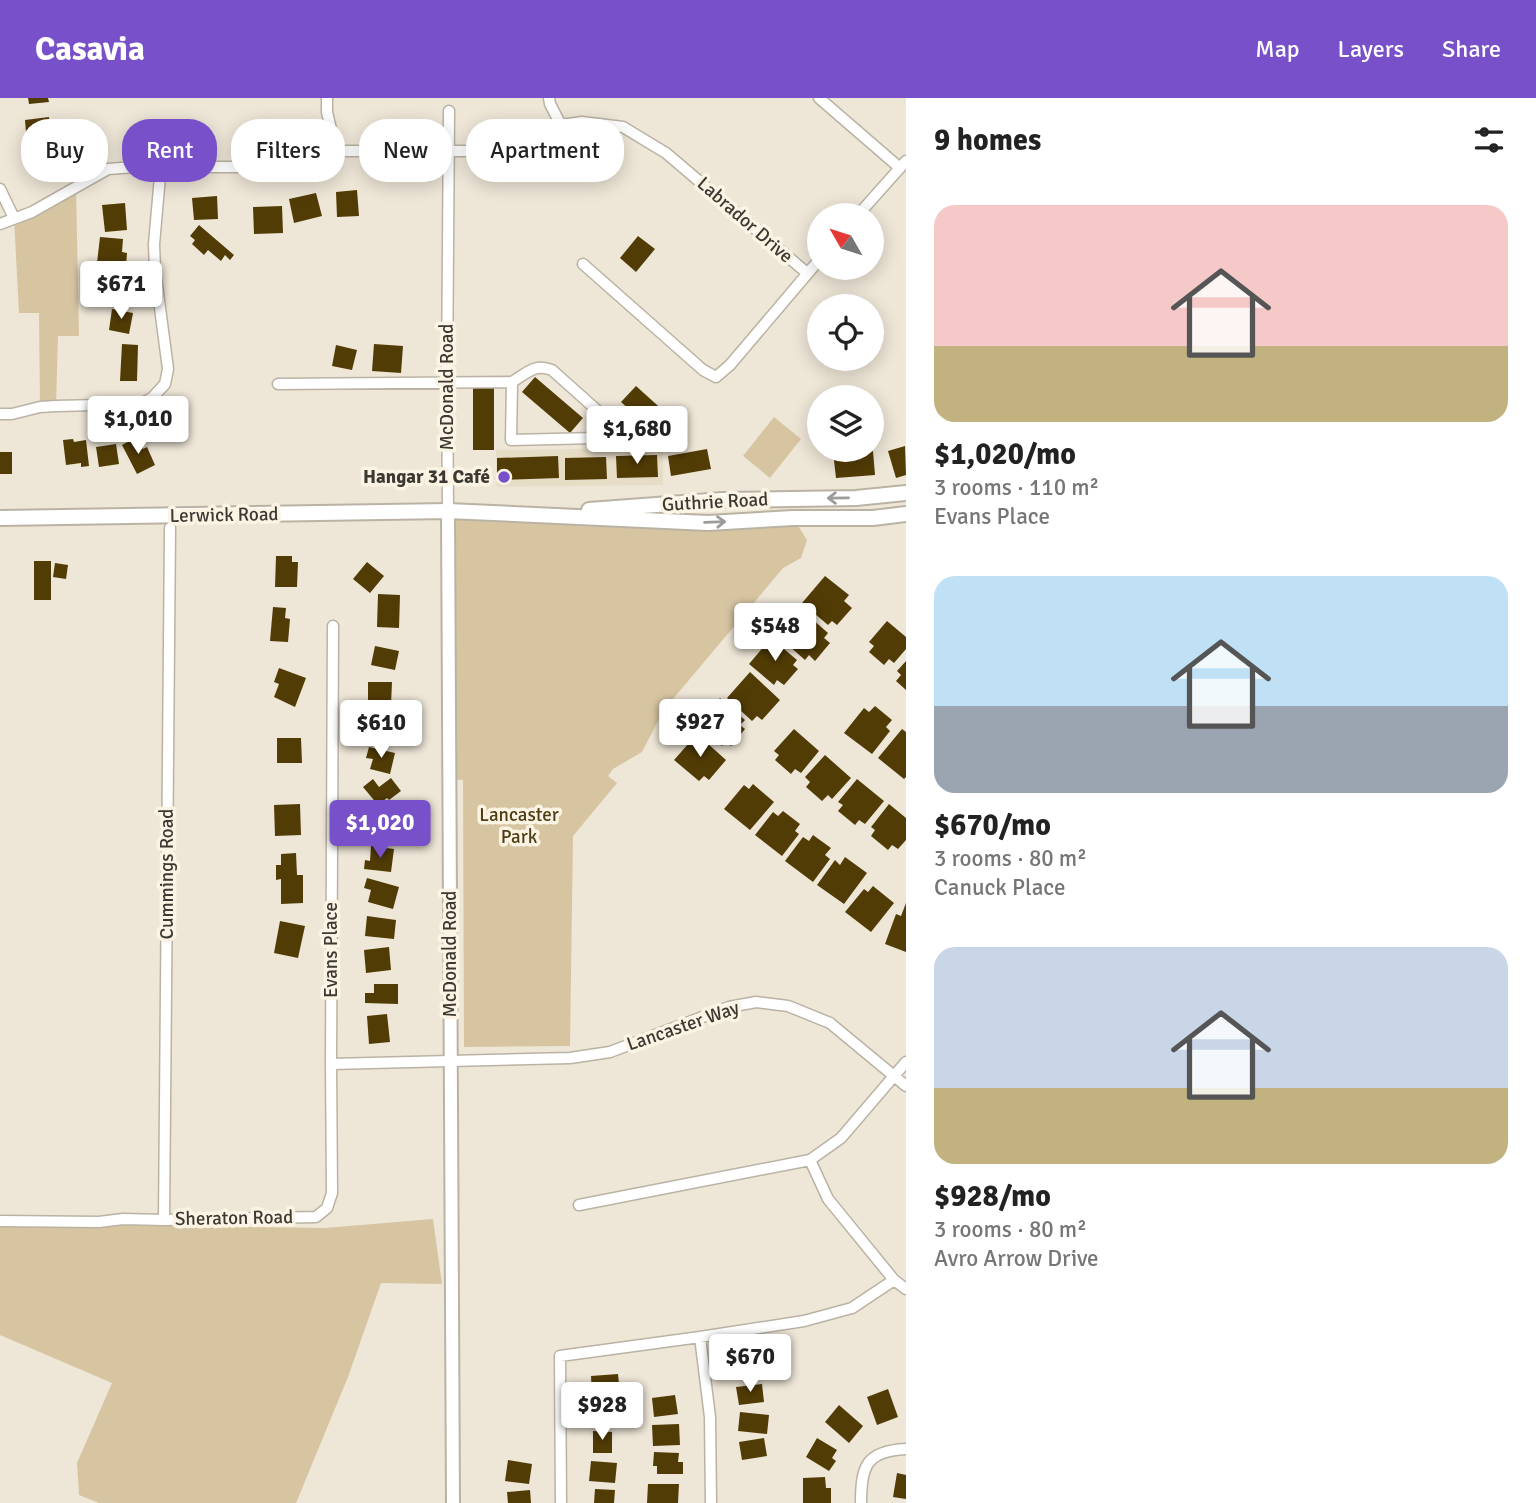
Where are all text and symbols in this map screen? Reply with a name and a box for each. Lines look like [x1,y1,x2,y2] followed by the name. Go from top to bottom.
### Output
[35,29,145,70] text: Casavia
[1255,34,1300,64] text: Map
[1338,34,1404,64] text: Layers
[1442,34,1501,64] text: Share
[21,119,108,182] chip: Buy
[122,119,217,182] chip: Rent
[231,119,345,182] chip: Filters
[359,119,452,182] chip: New
[466,119,624,182] chip: Apartment
[1470,121,1508,159] icon: filters
[934,122,1041,159] text: 9 homes
[692,172,798,268] street label: Labrador Drive
[807,203,884,280] north arrow
[807,203,884,462] map controls
[1158,250,1284,376] icon: home
[80,262,162,321] pin: $671
[96,269,146,298] text: $671
[807,294,884,371] button: locate
[435,324,459,450] street label: McDonald Road
[807,385,884,462] button: layers
[81,396,195,456] pin: $1,010
[104,404,172,433] text: $1,010
[580,406,694,466] pin: $1,680
[603,414,671,443] text: $1,680
[934,436,1076,473] text: $1,020/mo
[363,465,490,489] place label: Hangar 31 Café
[496,469,512,485] marker: Hangar 31 Café
[934,473,1099,502] text: 3 rooms · 110 m²
[661,487,769,517] street label: Guthrie Road
[827,491,850,505] one-way arrow
[169,502,279,528] street label: Lerwick Road
[934,502,1050,531] text: Evans Place
[703,516,726,529] one-way arrow
[734,603,816,663] pin: $548
[750,611,800,640] text: $548
[1158,621,1284,747] icon: home
[340,700,422,760] pin: $610
[659,700,741,759] pin: $927
[675,707,725,736] text: $927
[356,708,406,737] text: $610
[323,800,437,860] pin: $1,020
[479,803,559,849] park label: Lancaster Park
[934,807,1051,844] text: $670/mo
[346,808,414,837] text: $1,020
[155,809,179,939] street label: Cummings Road
[934,844,1087,873] text: 3 rooms · 80 m²
[934,873,1066,902] text: Canuck Place
[438,891,462,1017] street label: McDonald Road
[319,902,343,998] street label: Evans Place
[1158,992,1284,1118] icon: home
[624,995,743,1056] street label: Lancaster Way
[934,1178,1051,1215] text: $928/mo
[175,1205,293,1231] street label: Sheraton Road
[934,1215,1087,1244] text: 3 rooms · 80 m²
[934,1244,1099,1273] text: Avro Arrow Drive
[709,1334,791,1394] pin: $670
[725,1342,775,1371] text: $670
[561,1382,643,1442] pin: $928
[577,1390,627,1419] text: $928

